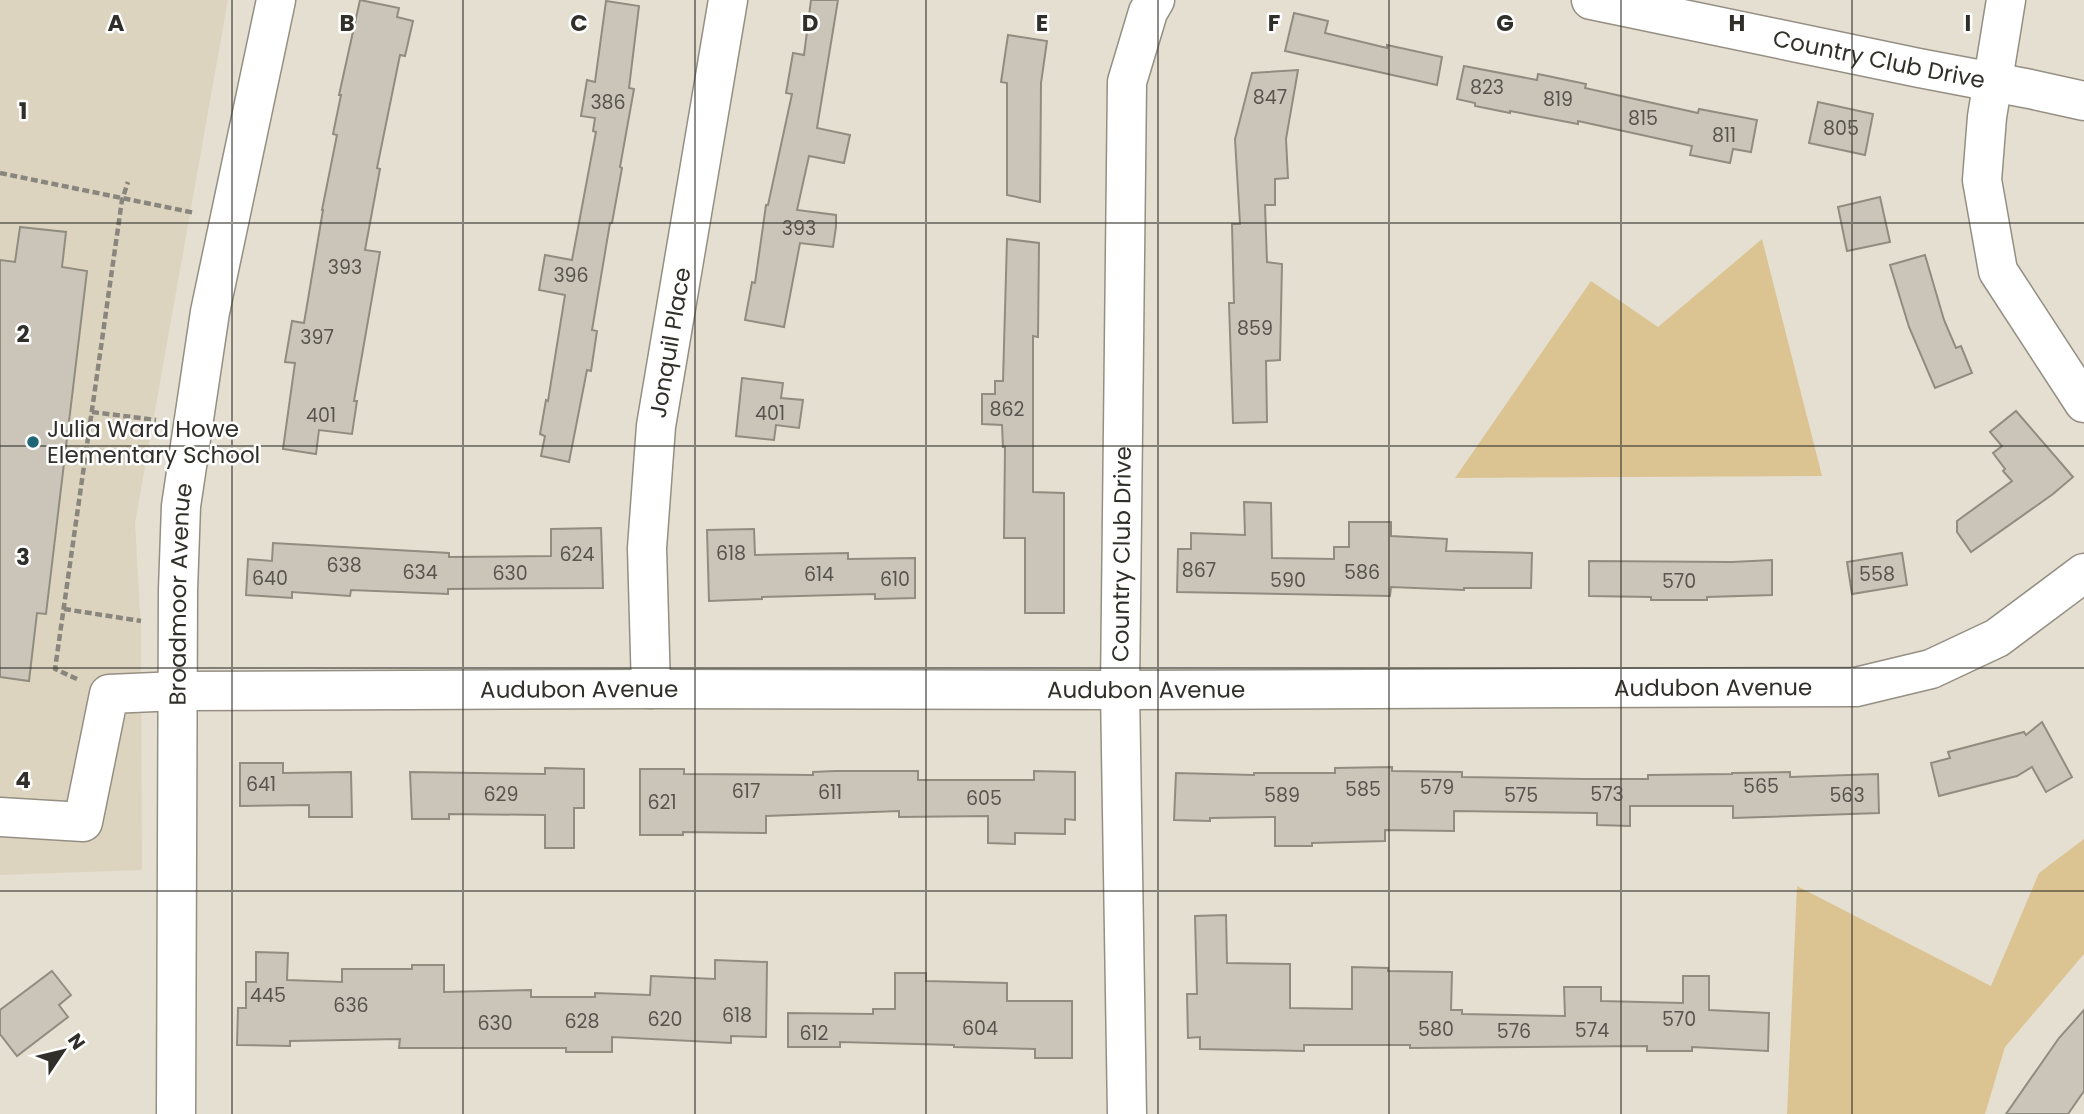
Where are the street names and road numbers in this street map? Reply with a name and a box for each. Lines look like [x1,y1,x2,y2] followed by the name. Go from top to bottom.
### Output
[1770,22,1988,96] street label: Country Club Drive
[642,265,699,420] street label: Jonquil Place
[1104,446,1139,662] street label: Country Club Drive
[162,480,200,706] street label: Broadmoor Avenue
[1614,671,1812,704] street label: Audubon Avenue
[480,673,678,706] street label: Audubon Avenue
[1047,673,1245,706] street label: Audubon Avenue

